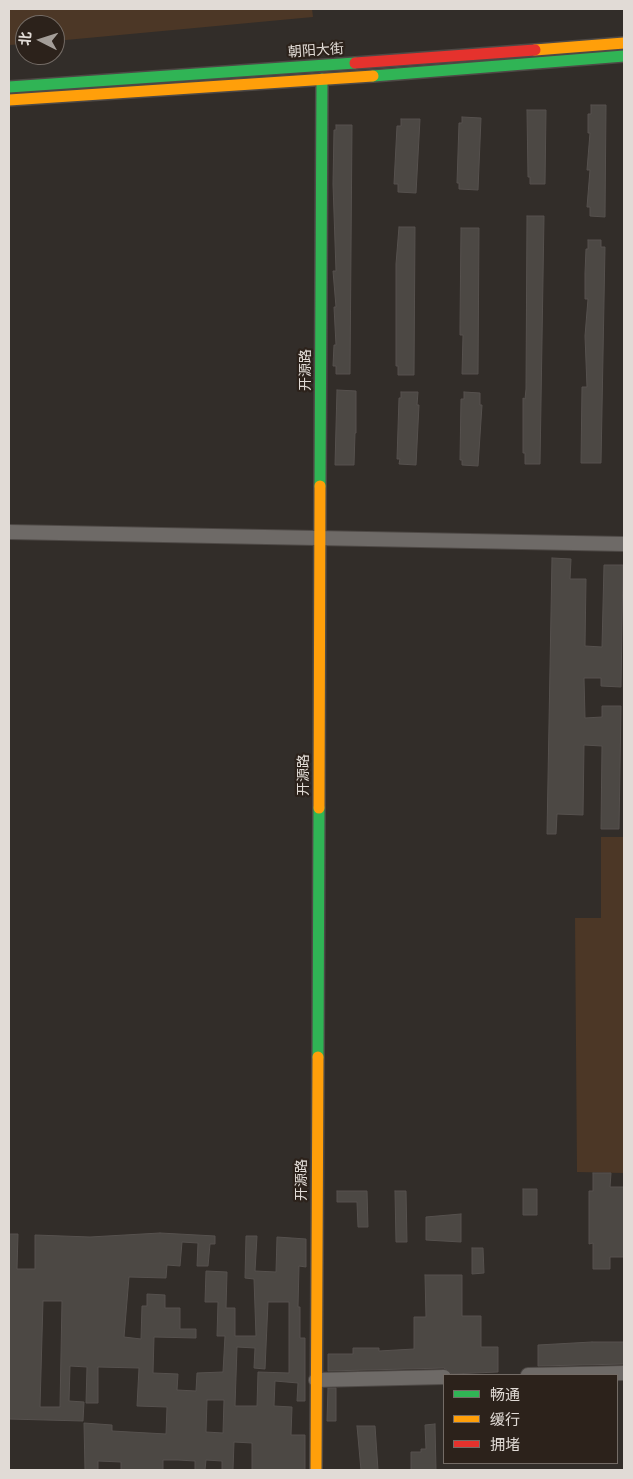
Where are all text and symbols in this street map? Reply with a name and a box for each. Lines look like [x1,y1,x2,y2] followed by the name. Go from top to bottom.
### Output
[15,15,65,65] north arrow
[16,31,35,46] text: 北
[287,41,345,61] street label: 朝阳大街
[298,349,314,391] street label: 开源路
[296,754,312,796] street label: 开源路
[294,1159,310,1201] street label: 开源路
[443,1374,618,1464] legend
[490,1386,520,1404] text: 畅通
[490,1411,520,1429] text: 缓行
[490,1436,520,1454] text: 拥堵

